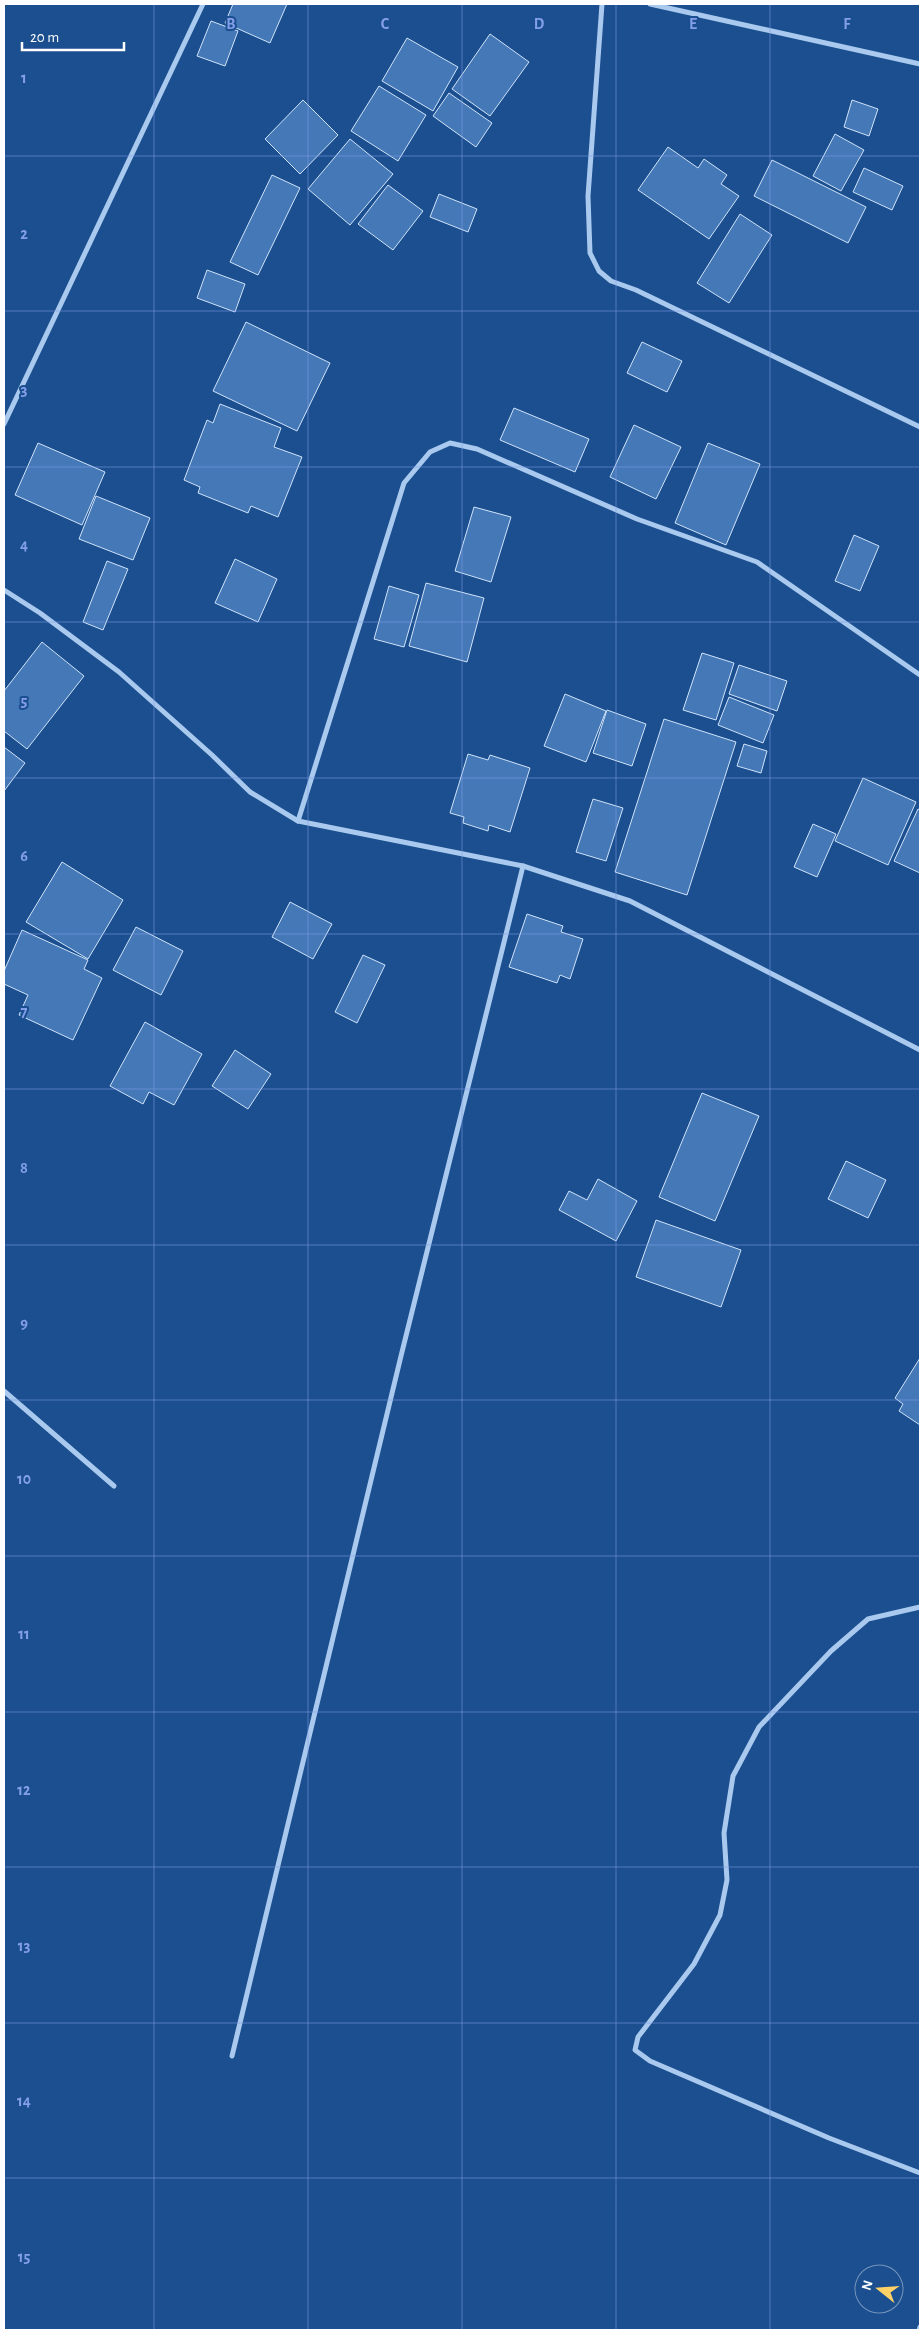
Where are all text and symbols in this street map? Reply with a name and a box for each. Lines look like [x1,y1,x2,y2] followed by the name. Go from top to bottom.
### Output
[226,16,236,32] text: B
[381,16,390,32] text: C
[534,16,545,32] text: D
[689,16,697,32] text: E
[843,16,851,32] text: F
[22,20,125,52] scale bar
[30,30,59,45] text: 20 m
[21,70,27,86] text: 1
[20,226,28,242] text: 2
[21,382,28,398] text: 3
[20,537,28,553] text: 4
[21,693,28,709] text: 5
[20,848,28,864] text: 6
[21,1004,28,1020] text: 7
[20,1160,28,1176] text: 8
[20,1315,28,1331] text: 9
[17,1471,31,1487] text: 10
[18,1626,30,1642] text: 11
[17,1782,31,1798] text: 12
[18,1938,30,1954] text: 13
[17,2093,31,2109] text: 14
[18,2249,30,2265] text: 15
[854,2264,904,2314] north arrow
[859,2279,876,2292] text: N

